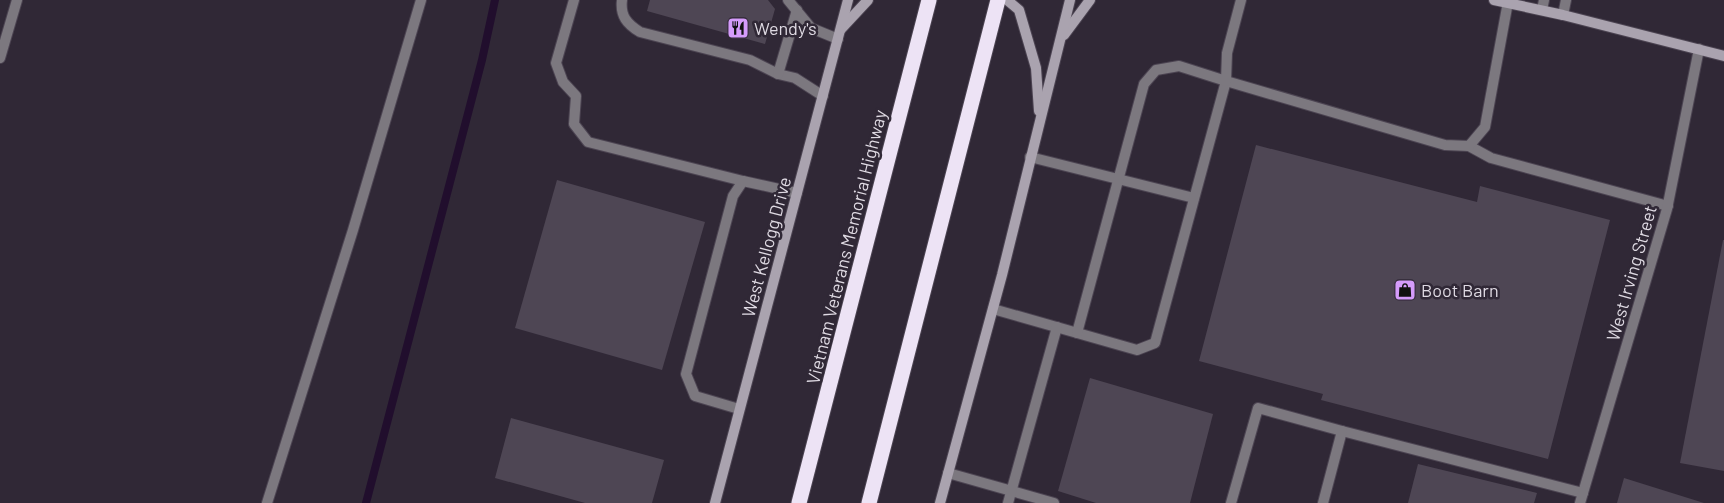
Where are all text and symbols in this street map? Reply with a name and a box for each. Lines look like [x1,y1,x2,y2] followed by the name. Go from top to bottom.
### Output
[726,16,750,40] restaurant icon: Wendy's
[754,17,817,39] place label: Wendy's
[801,107,891,387] street label: Vietnam Veterans Memorial Highway
[737,174,795,320] street label: West Kellogg Drive
[1601,203,1661,343] street label: West Irving Street
[1393,278,1417,302] shop icon: Boot Barn
[1421,279,1499,301] place label: Boot Barn

